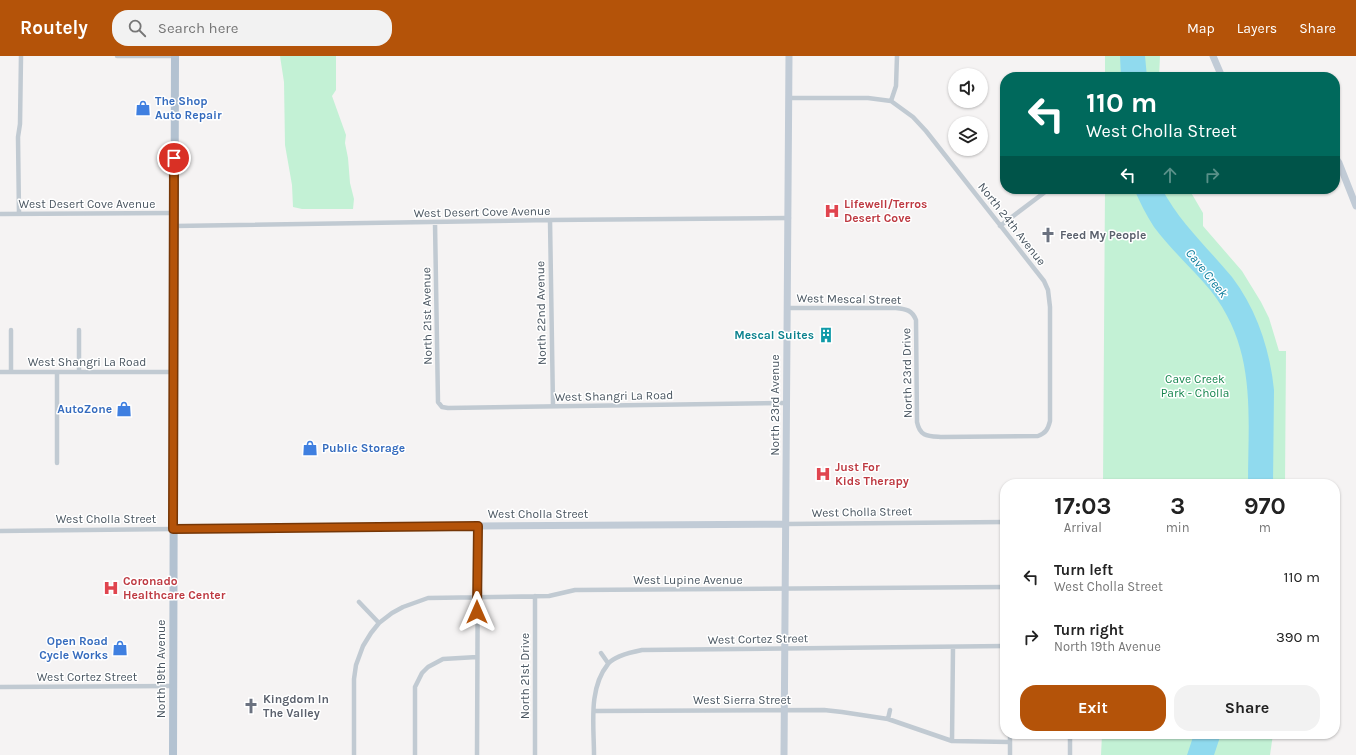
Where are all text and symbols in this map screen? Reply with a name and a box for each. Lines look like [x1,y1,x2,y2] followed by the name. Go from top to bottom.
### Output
[112,10,392,46] search box
[20,17,88,39] text: Routely
[126,17,148,39] icon: search
[158,19,239,37] text: Search here
[1187,20,1215,37] text: Map
[1237,20,1277,37] text: Layers
[1299,20,1336,37] text: Share
[948,68,988,156] map controls
[948,68,988,108] button: sound
[1086,86,1157,119] text: 110 m
[1020,88,1072,140] icon: left
[155,94,222,122] place label: The Shop Auto Repair
[134,99,152,117] shop icon: The Shop Auto Repair
[948,116,988,156] button: layers
[1086,120,1237,142] text: West Cholla Street
[157,141,191,175] pin
[163,147,185,169] icon: arrive
[1117,164,1139,186] icon: left
[1159,164,1181,186] icon: ahead
[1201,164,1223,186] icon: right
[975,180,1049,268] street label: North 24th Avenue
[19,197,155,211] street label: West Desert Cove Avenue
[844,197,927,225] place label: Lifewell/Terros Desert Cove
[823,202,841,220] hospital icon: Lifewell/Terros Desert Cove
[413,204,551,220] street label: West Desert Cove Avenue
[1039,226,1057,244] church icon: Feed My People
[1060,228,1146,242] place label: Feed My People
[1183,245,1232,301] water label: Cave Creek
[533,261,549,365] street label: North 22nd Avenue
[419,267,435,365] street label: North 21st Avenue
[797,291,902,307] street label: West Mescal Street
[817,326,835,344] building icon: Mescal Suites
[734,328,814,342] place label: Mescal Suites
[899,328,915,418] street label: North 23rd Drive
[768,354,782,456] street label: North 23rd Avenue
[28,355,146,369] street label: West Shangri La Road
[1161,372,1229,400] park label: Cave Creek Park - Cholla
[555,388,673,404] street label: West Shangri La Road
[115,400,133,418] shop icon: AutoZone
[57,402,112,416] place label: AutoZone
[301,439,319,457] shop icon: Public Storage
[322,441,405,455] place label: Public Storage
[835,460,909,488] place label: Just For Kids Therapy
[814,465,832,483] hospital icon: Just For Kids Therapy
[1054,492,1111,520] text: 17:03
[1170,492,1185,520] text: 3
[1244,492,1286,520] text: 970
[812,504,913,520] street label: West Cholla Street
[488,507,589,521] street label: West Cholla Street
[56,512,157,526] street label: West Cholla Street
[1064,520,1102,535] text: Arrival
[1166,520,1190,535] text: min
[1259,520,1271,535] text: m
[1054,561,1113,579] text: Turn left
[1020,566,1042,588] icon: left
[1284,568,1320,586] text: 110 m
[633,573,743,587] street label: West Lupine Avenue
[123,574,226,602] place label: Coronado Healthcare Center
[102,579,120,597] hospital icon: Coronado Healthcare Center
[1054,579,1163,594] text: West Cholla Street
[456,591,498,633] position arrow
[154,620,168,718] street label: North 19th Avenue
[1054,621,1124,639] text: Turn right
[1020,626,1042,648] icon: right
[1276,628,1320,646] text: 390 m
[708,631,809,647] street label: West Cortez Street
[518,633,532,719] street label: North 21st Drive
[39,634,108,662] place label: Open Road Cycle Works
[111,639,129,657] shop icon: Open Road Cycle Works
[1054,639,1161,654] text: North 19th Avenue
[37,670,138,684] street label: West Cortez Street
[1020,685,1166,731] button: Exit
[1174,685,1320,731] button: Share
[263,692,329,720] place label: Kingdom In The Valley
[693,693,792,707] street label: West Sierra Street
[242,697,260,715] church icon: Kingdom In The Valley

